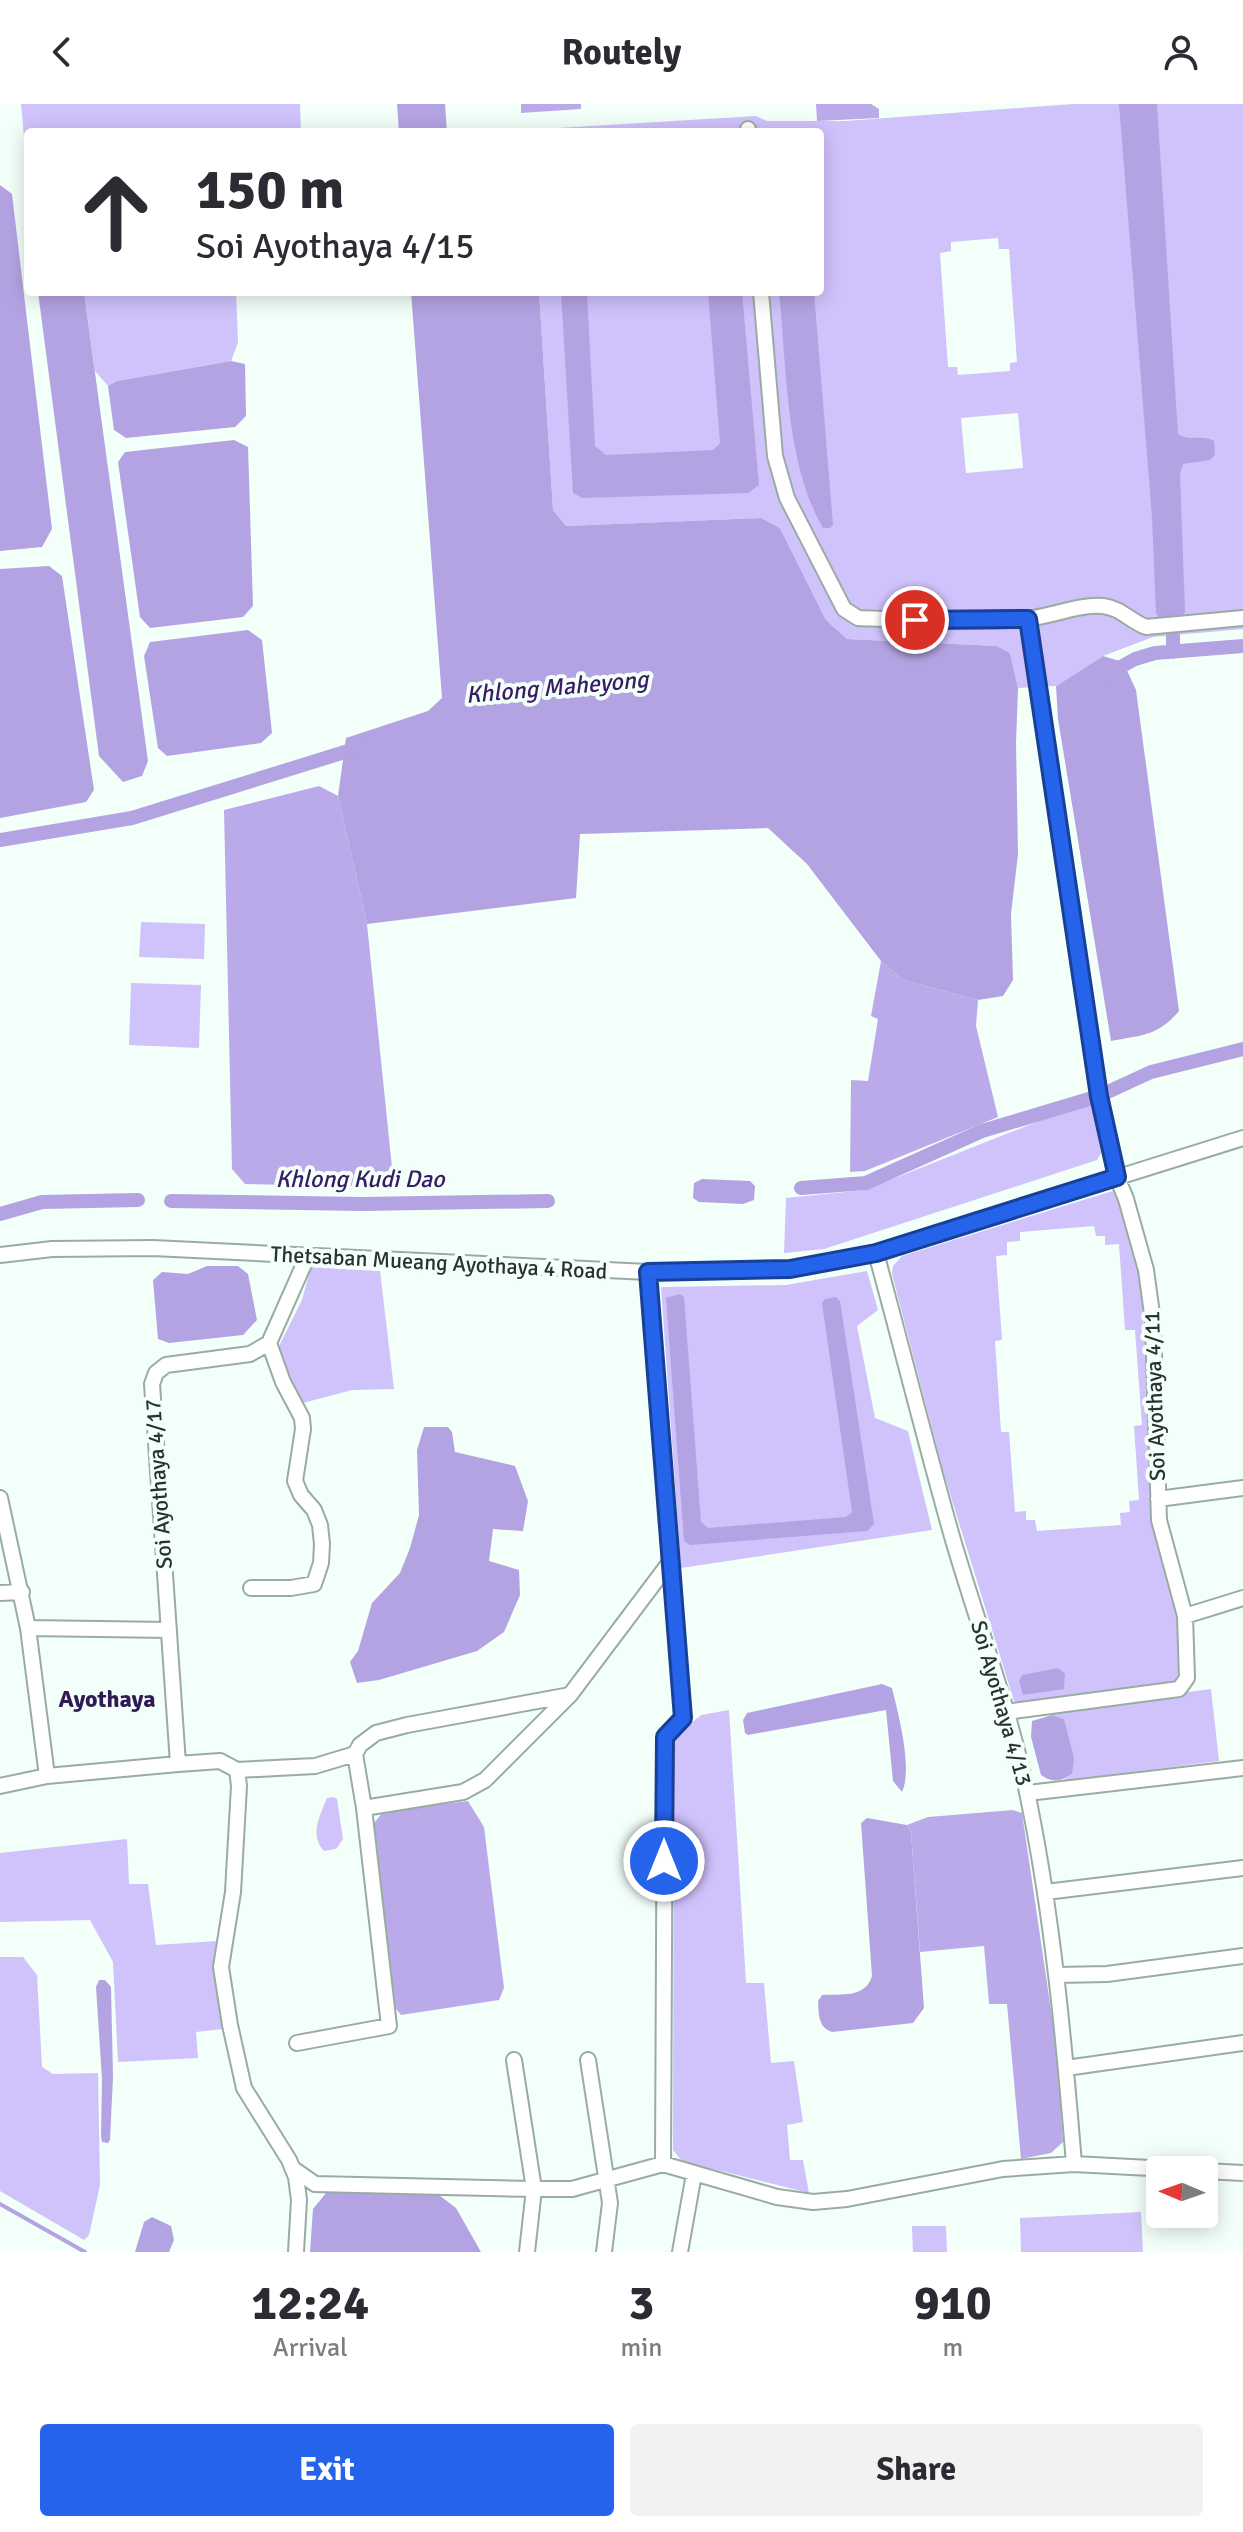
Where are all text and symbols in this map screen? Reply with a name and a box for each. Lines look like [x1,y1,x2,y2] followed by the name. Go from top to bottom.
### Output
[40,30,84,74] icon: back
[562,30,681,75] text: Routely
[1159,30,1203,74] icon: person
[196,155,344,224] text: 150 m
[64,160,168,264] icon: ahead
[196,224,475,269] text: Soi Ayothaya 4/15
[881,586,949,654] pin
[893,598,937,642] icon: arrive
[464,664,652,710] water label: Khlong Maheyong
[276,1164,446,1194] water label: Khlong Kudi Dao
[270,1240,608,1285] street label: Thetsaban Mueang Ayothaya 4 Road
[1138,1310,1171,1482] street label: Soi Ayothaya 4/11
[139,1398,178,1570] street label: Soi Ayothaya 4/17
[965,1618,1038,1789] street label: Soi Ayothaya 4/13
[58,1684,156,1714] district label: Ayothaya
[622,1819,706,1903] position arrow
[1146,2156,1218,2228] north arrow
[1146,2156,1218,2228] map controls
[251,2274,369,2333] text: 12:24
[629,2274,654,2333] text: 3
[914,2274,992,2333] text: 910
[273,2332,348,2364] text: Arrival
[621,2332,663,2364] text: min
[942,2332,963,2364] text: m
[40,2424,614,2516] button: Exit
[630,2424,1203,2516] button: Share

